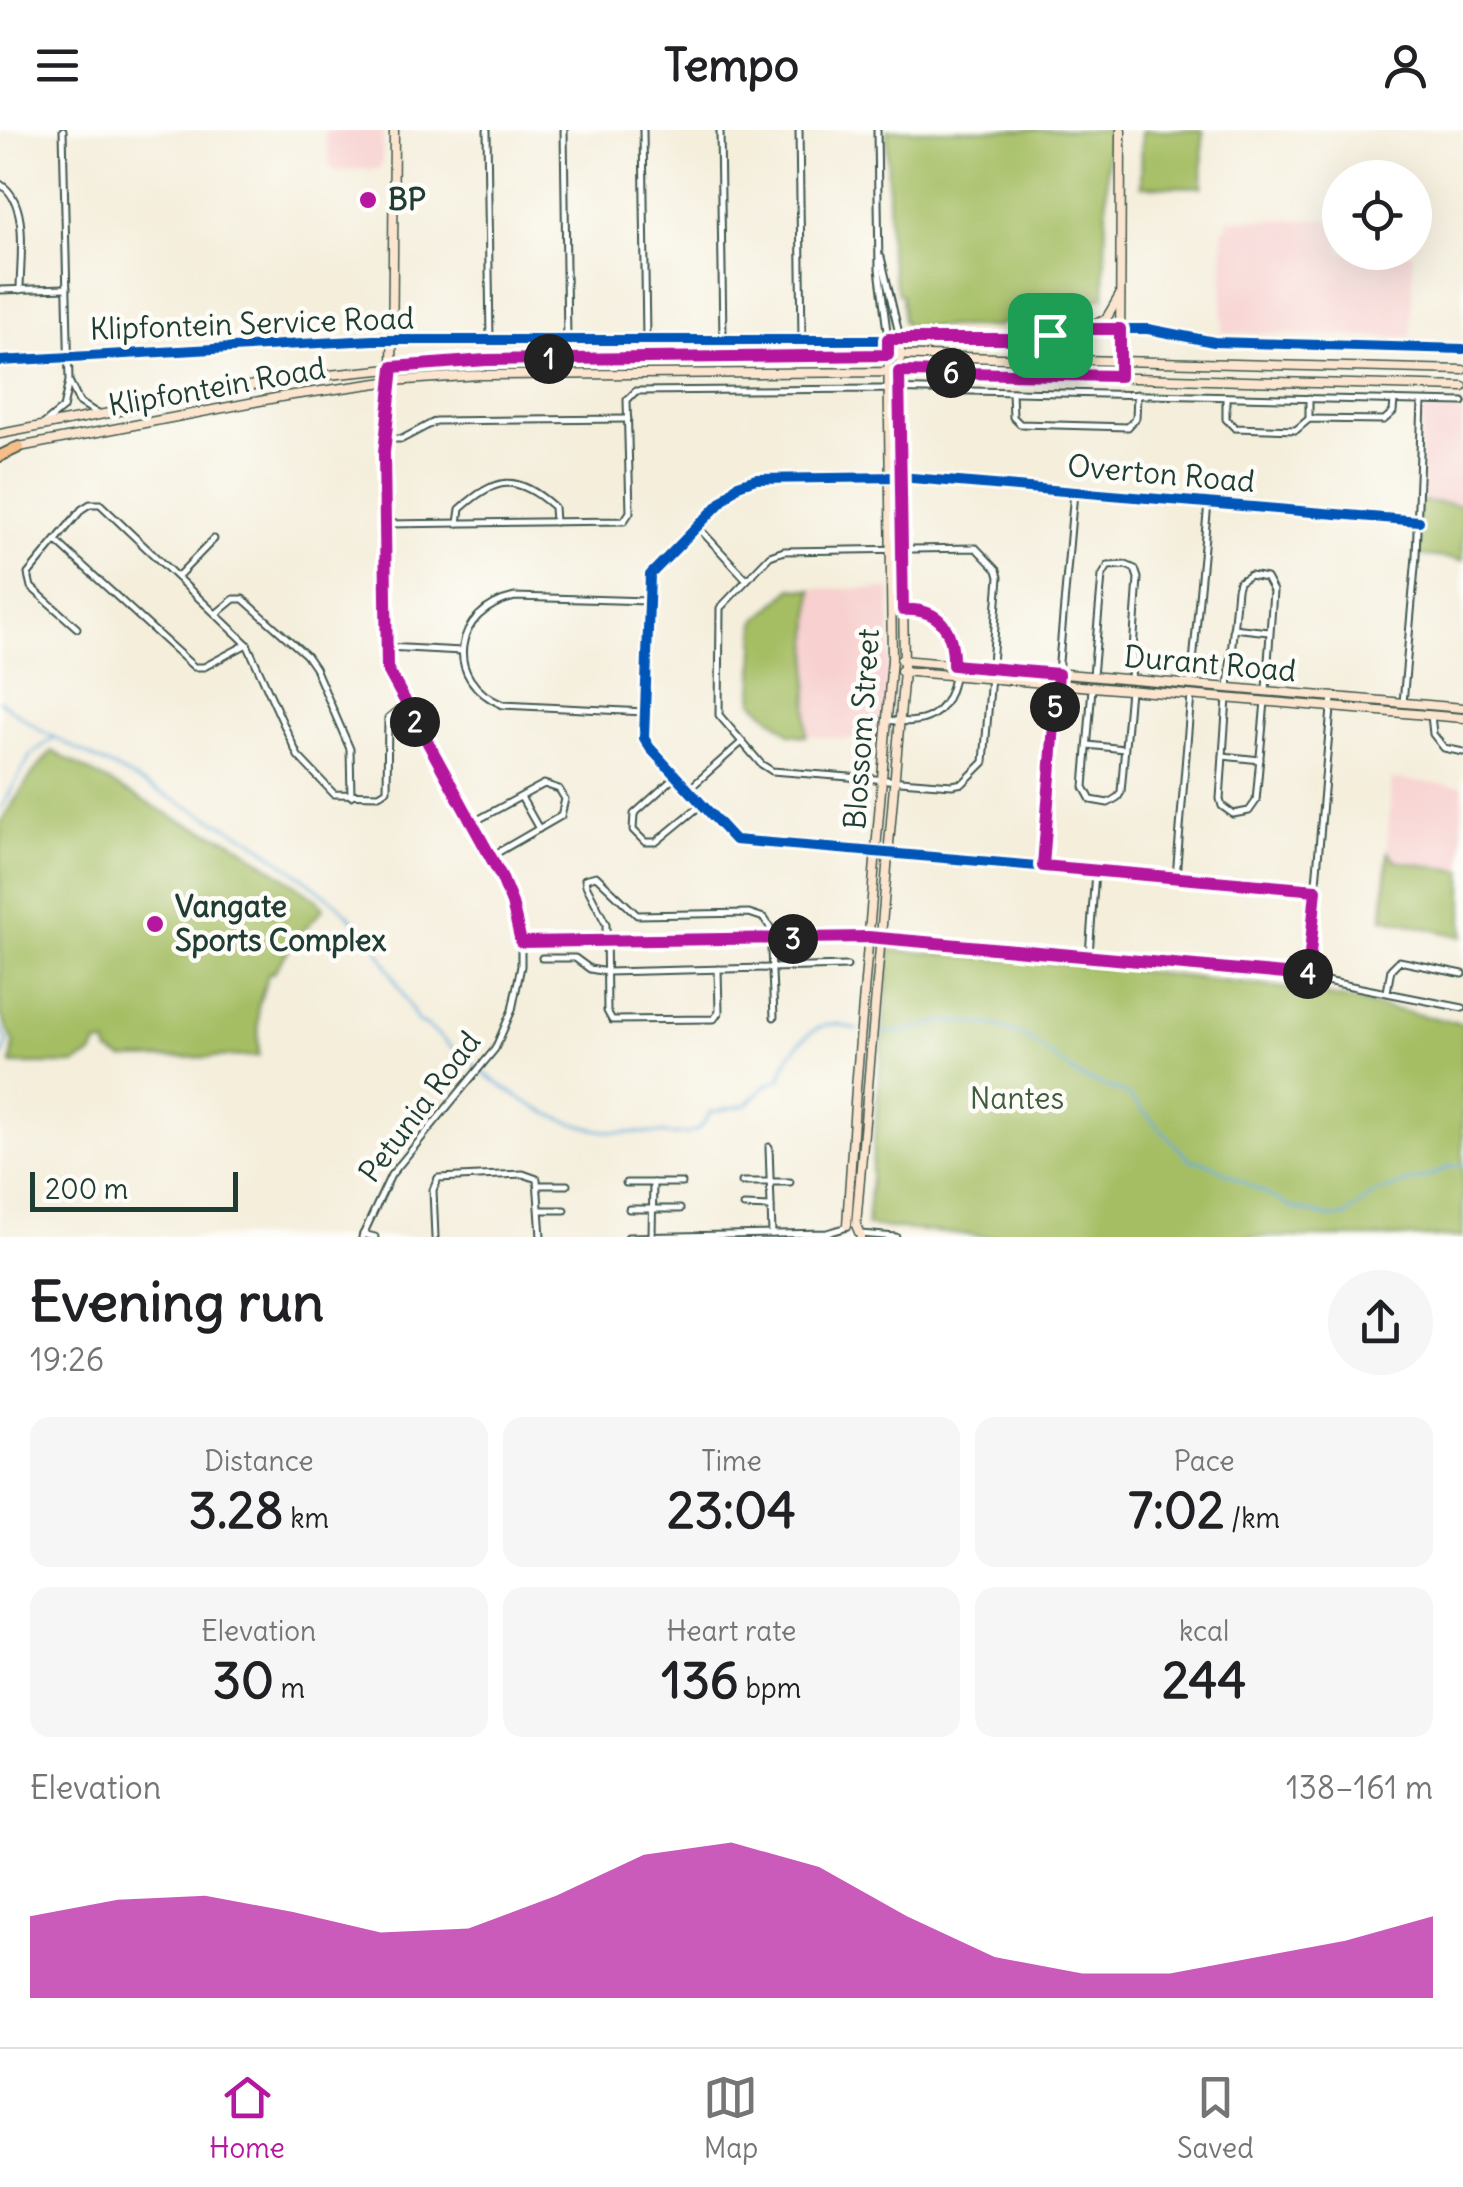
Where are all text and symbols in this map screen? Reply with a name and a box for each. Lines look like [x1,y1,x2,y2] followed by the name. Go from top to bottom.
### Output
[664,37,799,93] text: Tempo
[30,38,85,93] icon: menu
[1378,38,1433,93] icon: person
[1322,160,1432,270] map controls
[1322,160,1432,270] button: locate
[388,180,426,218] place label: BP
[357,189,379,211] marker: BP
[1008,293,1093,378] pin
[89,298,415,348] street label: Klipfontein Service Road
[1023,308,1078,363] icon: arrive
[524,334,574,384] pin: 1
[543,341,555,377] text: 1
[105,348,328,424] street label: Klipfontein Road
[926,348,976,398] pin: 6
[943,355,959,391] text: 6
[1066,446,1256,500] street label: Overton Road
[835,627,887,830] street label: Blossom Street
[1122,637,1298,689] street label: Durant Road
[1030,682,1080,732] pin: 5
[1047,689,1063,725] text: 5
[390,697,440,747] pin: 2
[407,704,423,740] text: 2
[175,887,386,959] place label: Vangate Sports Complex
[144,913,166,935] marker: Vangate Sports Complex
[768,914,818,964] pin: 3
[785,921,801,957] text: 3
[1283,949,1333,999] pin: 4
[1300,956,1316,992] text: 4
[350,1023,488,1189] street label: Petunia Road
[970,1079,1064,1117] park label: Nantes
[30,1167,238,1212] scale bar
[45,1171,128,1207] text: 200 m
[30,1267,324,1336] text: Evening run
[1328,1270,1433,1375] button: share
[30,1339,104,1380] text: 19:26
[204,1443,314,1479] text: Distance
[701,1443,762,1479] text: Time
[1174,1443,1235,1479] text: Pace
[189,1479,284,1542] text: 3.28
[667,1479,796,1542] text: 23:04
[1128,1479,1224,1542] text: 7:02
[284,1500,329,1536] text: km
[1224,1500,1280,1536] text: /km
[201,1613,316,1649] text: Elevation
[667,1613,796,1649] text: Heart rate
[1179,1613,1229,1649] text: kcal
[213,1649,274,1712] text: 30
[662,1649,739,1712] text: 136
[1162,1649,1246,1712] text: 244
[274,1670,305,1706] text: m
[739,1670,801,1706] text: bpm
[30,1767,161,1808] text: Elevation
[1286,1767,1433,1808] text: 138–161 m
[209,2070,285,2166] tab: Home
[703,2070,758,2166] tab: Map
[1177,2070,1254,2166] tab: Saved

